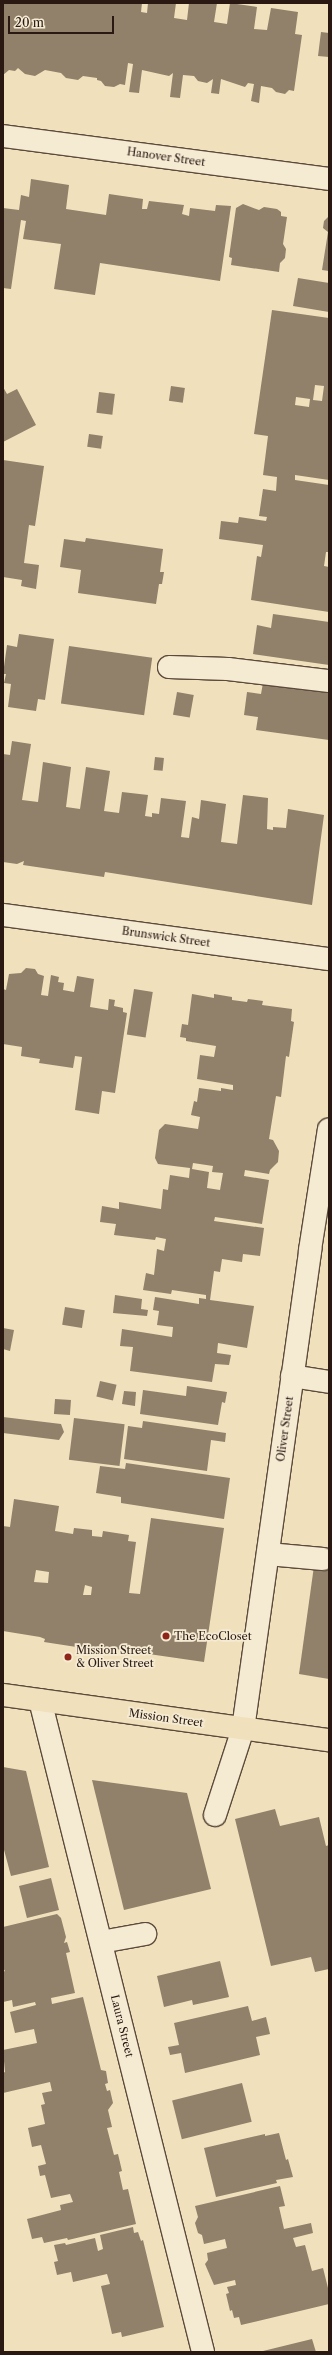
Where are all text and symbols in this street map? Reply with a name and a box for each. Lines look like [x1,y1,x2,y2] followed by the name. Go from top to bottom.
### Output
[10,8,116,34] scale bar
[15,15,44,30] text: 20 m
[126,145,206,169] street label: Hanover Street
[121,924,211,950] street label: Brunswick Street
[274,1395,296,1463] street label: Oliver Street
[174,1629,252,1643] place label: The EcoCloset
[161,1631,171,1641] marker: The EcoCloset
[76,1644,154,1670] place label: Mission Street & Oliver Street
[63,1652,73,1662] marker: Mission Street & Oliver Street
[128,1706,204,1730] street label: Mission Street
[108,1993,136,2059] street label: Laura Street

